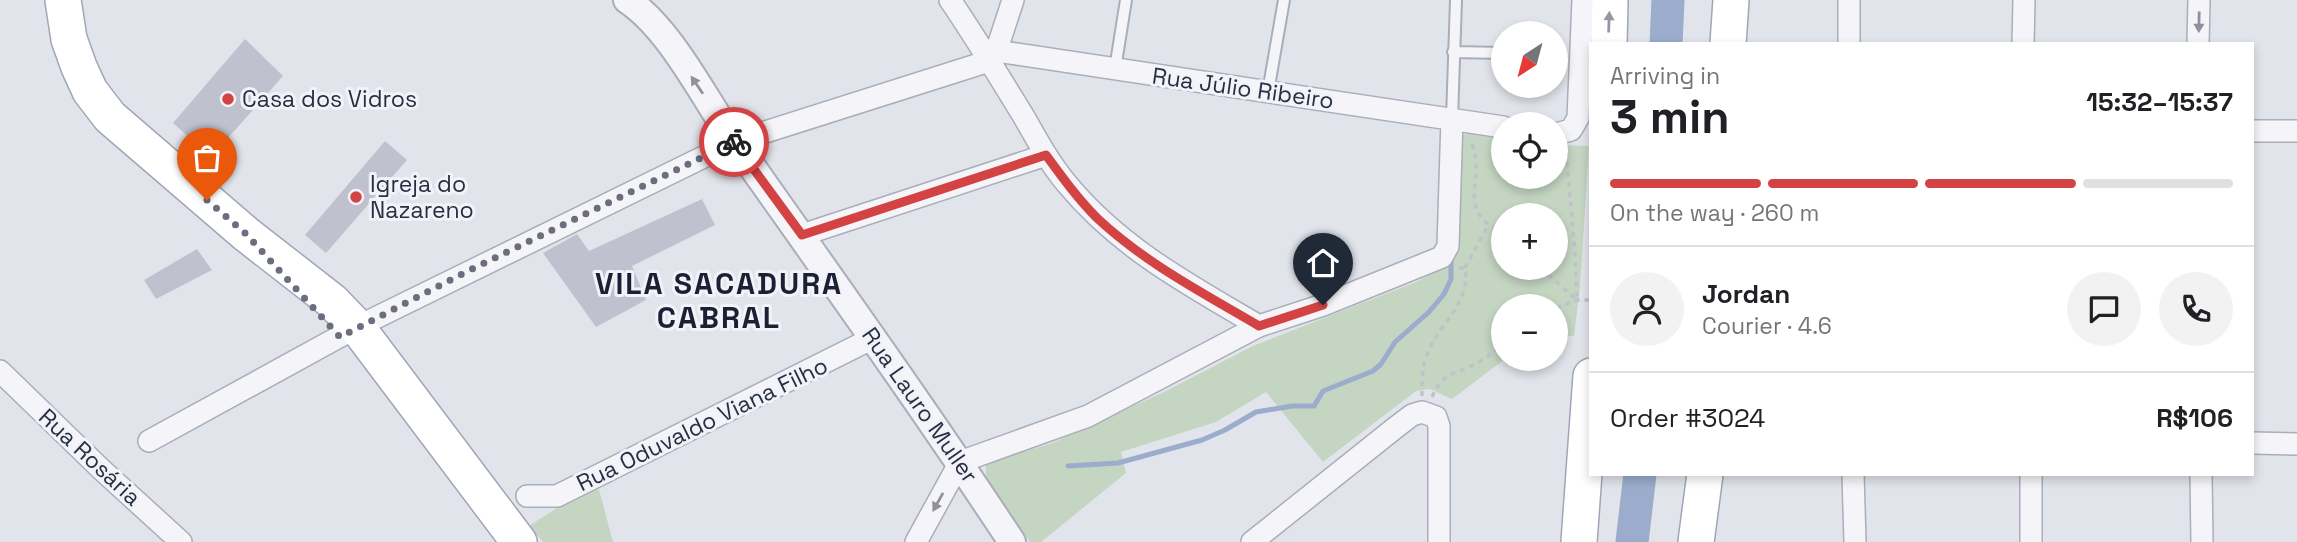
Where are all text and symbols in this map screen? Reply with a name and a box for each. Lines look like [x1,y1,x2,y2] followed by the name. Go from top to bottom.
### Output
[1604,11,1615,33] one-way arrow
[2193,11,2205,33] one-way arrow
[1491,21,1568,98] north arrow
[1491,21,1568,371] map controls
[1150,60,1336,116] street label: Rua Júlio Ribeiro
[1610,61,1720,91] text: Arriving in
[690,75,703,95] one-way arrow
[242,84,417,114] place label: Casa dos Vidros
[2086,85,2233,119] text: 15:32–15:37
[1610,88,1730,146] text: 3 min
[220,91,236,107] marker: Casa dos Vidros
[699,107,769,177] courier
[1491,112,1568,189] button: locate
[715,123,753,161] icon: bike
[177,128,237,200] pin
[188,139,226,177] icon: bag
[370,169,474,225] place label: Igreja do Nazareno
[348,189,364,205] marker: Igreja do Nazareno
[1610,198,1819,228] text: On the way · 260 m
[1491,203,1568,280] button: +
[1293,233,1353,305] pin
[1304,244,1342,282] icon: home
[595,264,843,337] district label: VILA SACADURA CABRAL
[1610,272,1684,346] button: person
[2067,272,2141,346] button: chat
[2159,272,2233,346] button: phone
[1702,277,1790,311] text: Jordan
[1491,294,1568,371] button: −
[1702,311,1832,341] text: Courier · 4.6
[855,321,985,489] street label: Rua Lauro Muller
[571,350,833,498] street label: Rua Oduvaldo Viana Filho
[1610,401,1765,435] text: Order #3024
[2156,401,2233,435] text: R$106
[33,402,147,512] street label: Rua Rosária
[932,493,944,512] one-way arrow

